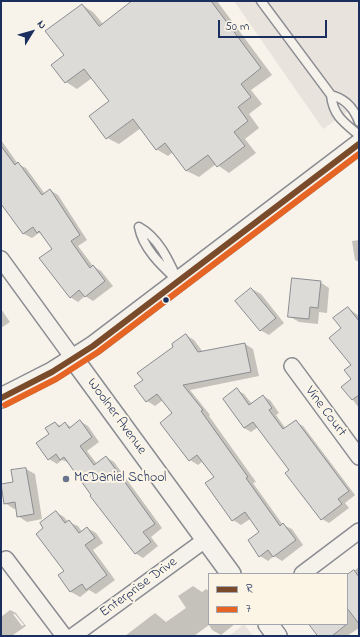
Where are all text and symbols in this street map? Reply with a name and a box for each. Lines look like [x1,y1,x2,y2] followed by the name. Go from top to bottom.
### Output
[12,12,52,52] north arrow
[220,12,329,38] scale bar
[33,17,50,33] text: N
[225,18,249,36] text: 50 m
[161,295,171,305] unlabelled marker
[83,376,149,458] street label: Woolner Avenue
[301,384,349,440] street label: Vine Court
[74,471,166,487] place label: McDaniel School
[61,474,71,484] marker: McDaniel School
[97,554,181,622] street label: Enterprise Drive
[208,573,348,625] legend
[246,580,253,598] text: R
[246,600,251,618] text: 7

